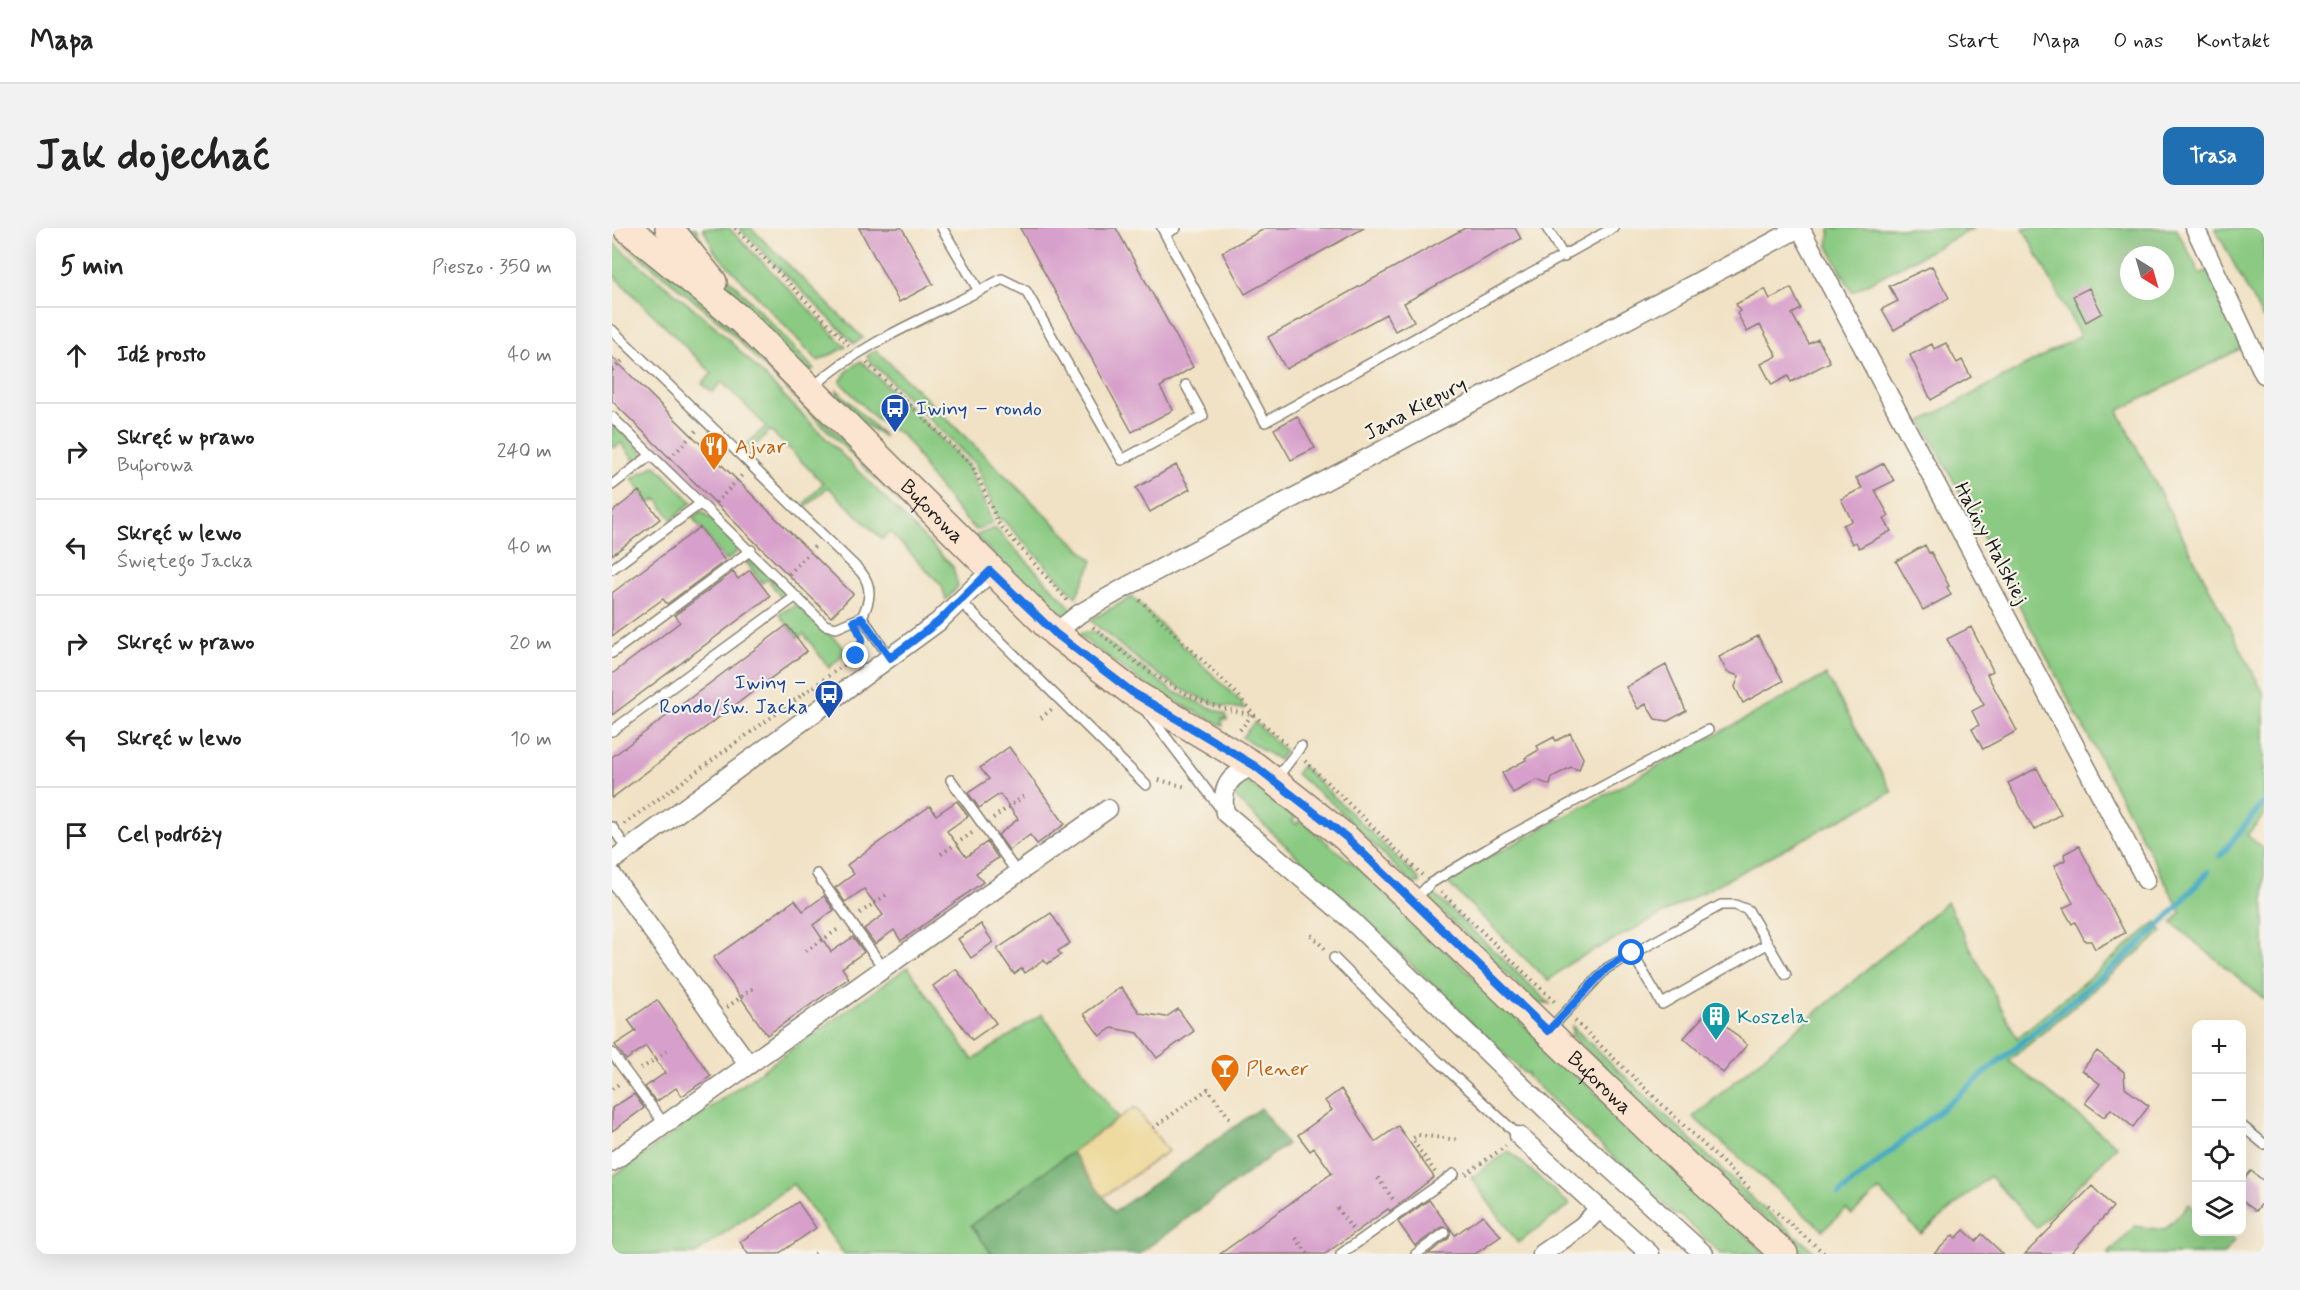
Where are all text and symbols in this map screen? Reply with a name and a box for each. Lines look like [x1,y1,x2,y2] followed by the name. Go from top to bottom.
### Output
[30,23,94,60] text: Mapa
[1947,27,1999,55] text: Start
[2032,27,2080,55] text: Mapa
[2113,27,2163,55] text: O nas
[2196,27,2270,55] text: Kontakt
[2163,127,2264,185] button: Trasa
[36,129,270,184] text: Jak dojechać
[2120,246,2174,300] north arrow
[60,250,124,284] text: 5 min
[432,254,552,281] text: Pieszo · 350 m
[60,339,93,372] icon: ahead
[117,341,206,369] text: Idź prosto
[508,342,552,369] text: 40 m
[1359,370,1472,448] street label: Jana Kiepury
[879,392,911,434] bus stop icon: Iwiny – rondo
[916,395,1042,423] place label: Iwiny – rondo
[117,424,254,452] text: Skręć w prawo
[698,430,730,472] restaurant icon: Ajvar
[735,433,786,461] place label: Ajvar
[60,435,93,468] icon: right
[497,438,552,465] text: 240 m
[117,452,194,479] text: Buforowa
[894,473,970,550] street label: Buforowa
[1947,477,2035,610] street label: Haliny Halskiej
[117,520,242,548] text: Skręć w lewo
[60,531,93,564] icon: left
[508,534,552,561] text: 40 m
[117,548,253,575] text: Świętego Jacka
[60,627,93,660] icon: right
[117,629,254,657] text: Skręć w prawo
[509,630,552,657] text: 20 m
[842,642,868,668] route end
[659,669,808,721] place label: Iwiny – Rondo/św. Jacka
[813,678,845,720] bus stop icon: Iwiny – Rondo/św. Jacka
[60,723,93,756] icon: left
[117,725,242,753] text: Skręć w lewo
[510,726,552,753] text: 10 m
[60,819,93,852] icon: arrive
[117,821,222,849] text: Cel podróży
[1618,939,1644,965] route start
[1700,1000,1732,1042] building icon: Koszela
[1737,1003,1809,1031] place label: Koszela
[2192,1020,2246,1236] map controls
[2192,1020,2246,1074] button: +
[1561,1045,1638,1121] street label: Buforowa
[1209,1052,1241,1094] bar icon: Plener
[1246,1055,1309,1083] place label: Plener
[2192,1074,2246,1128] button: −
[2192,1128,2246,1182] button: locate
[2192,1182,2246,1236] button: layers

